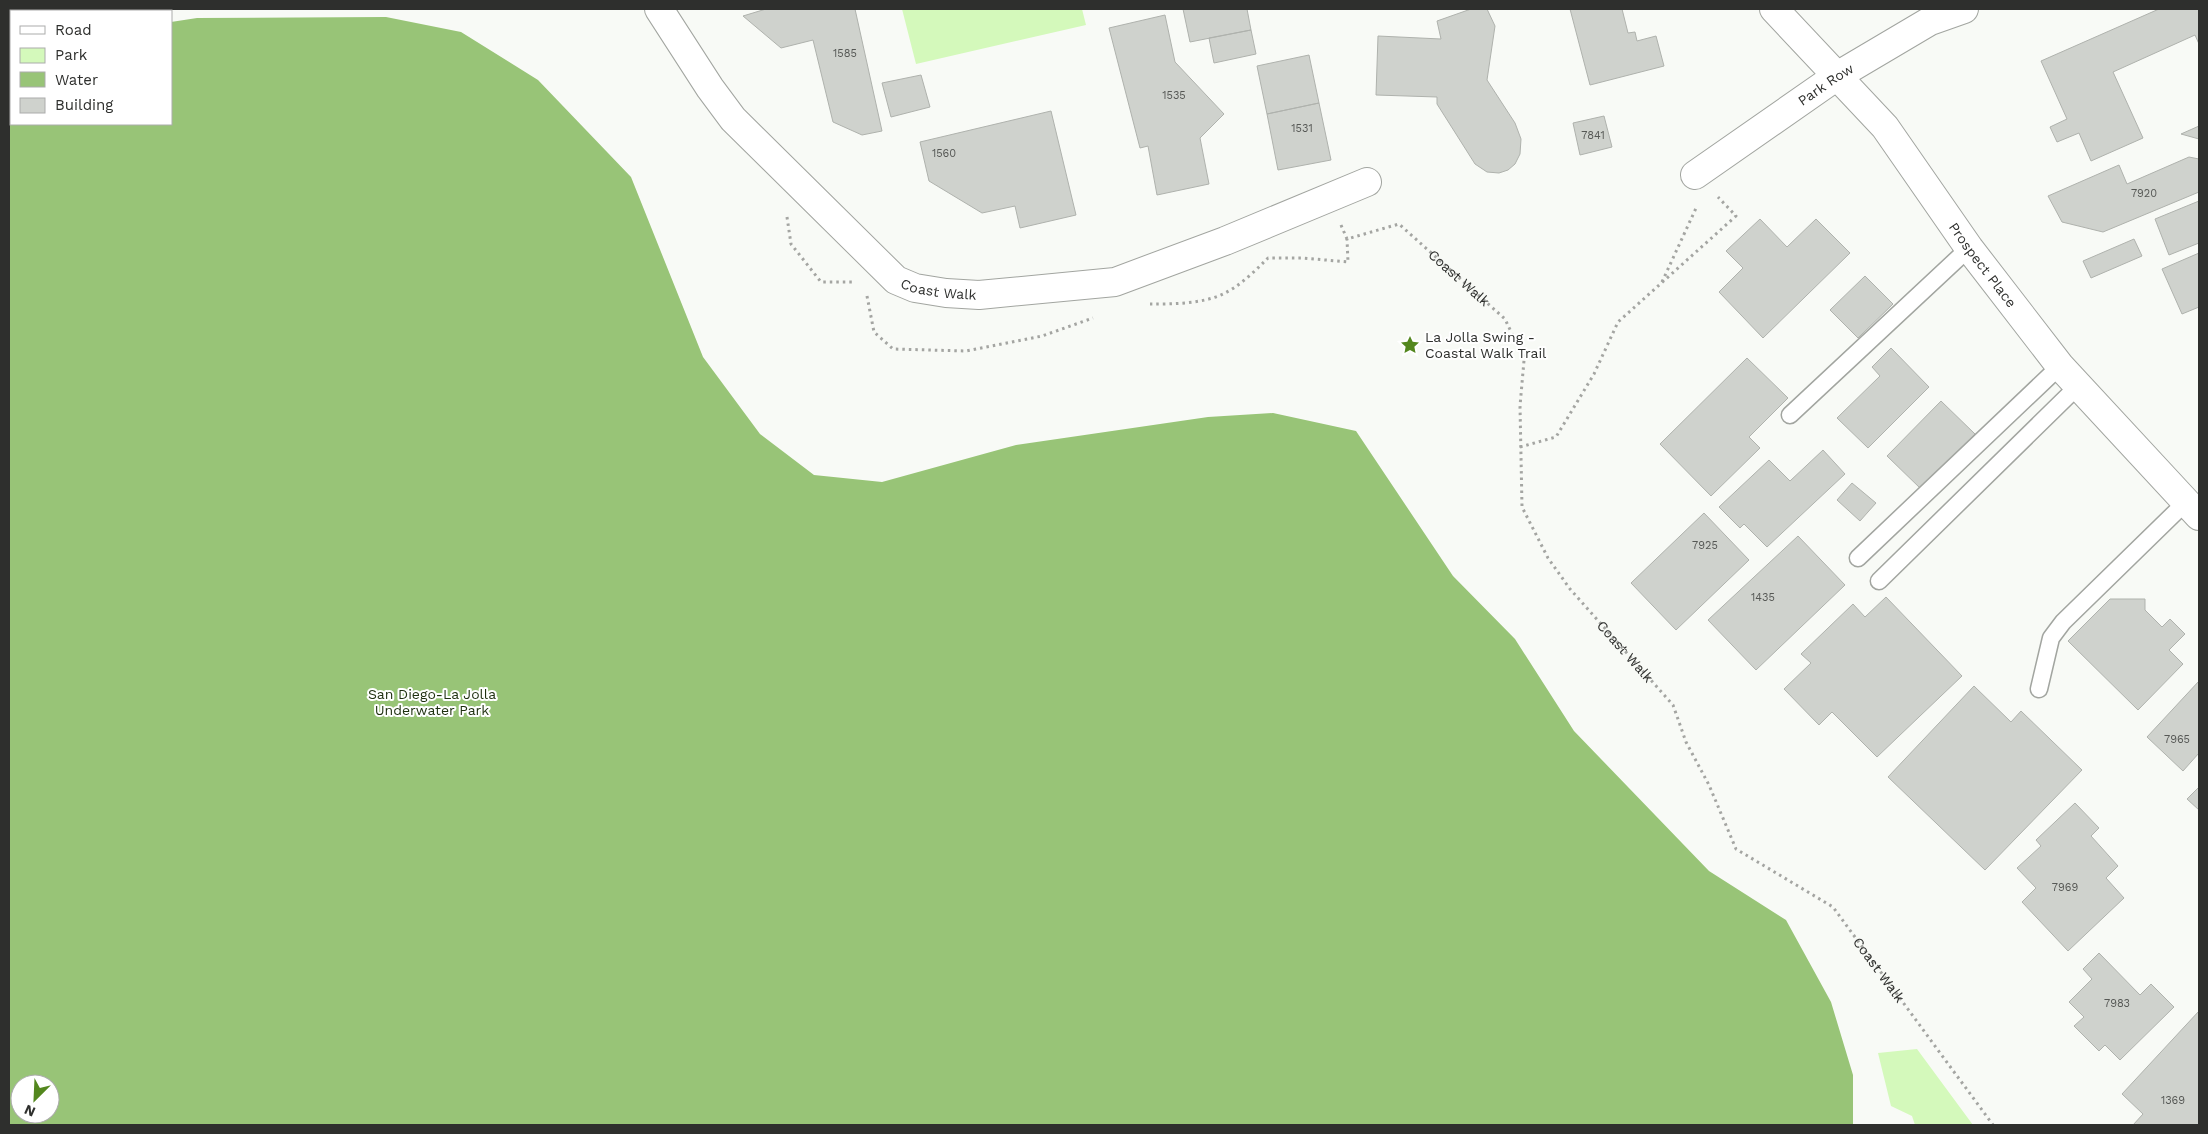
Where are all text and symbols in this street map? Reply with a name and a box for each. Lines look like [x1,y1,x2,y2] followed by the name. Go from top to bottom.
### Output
[10,10,172,125] legend
[55,21,92,39] text: Road
[55,46,88,64] text: Park
[833,47,857,60] house number: 1585
[1795,60,1857,109] street label: Park Row
[55,71,98,89] text: Water
[1162,89,1186,102] house number: 1535
[55,96,113,114] text: Building
[1291,122,1313,135] house number: 1531
[1581,129,1605,142] house number: 7841
[932,147,956,160] house number: 1560
[2131,187,2157,200] house number: 7920
[1946,219,2020,310] street label: Prospect Place
[1425,246,1493,309] street label: Coast Walk
[898,275,977,303] street label: Coast Walk
[1425,329,1547,361] place label: La Jolla Swing - Coastal Walk Trail
[1399,334,1421,356] place icon: La Jolla Swing - Coastal Walk Trail
[1692,539,1718,552] house number: 7925
[1751,591,1775,604] house number: 1435
[1594,617,1657,685] street label: Coast Walk
[368,686,496,718] park label: San Diego-La Jolla Underwater Park
[2164,733,2190,746] house number: 7965
[2052,881,2078,894] house number: 7969
[1850,934,1908,1005] street label: Coast Walk
[2104,997,2130,1010] house number: 7983
[10,1074,60,1124] north arrow
[2161,1094,2185,1107] house number: 1369
[22,1101,38,1120] text: N

